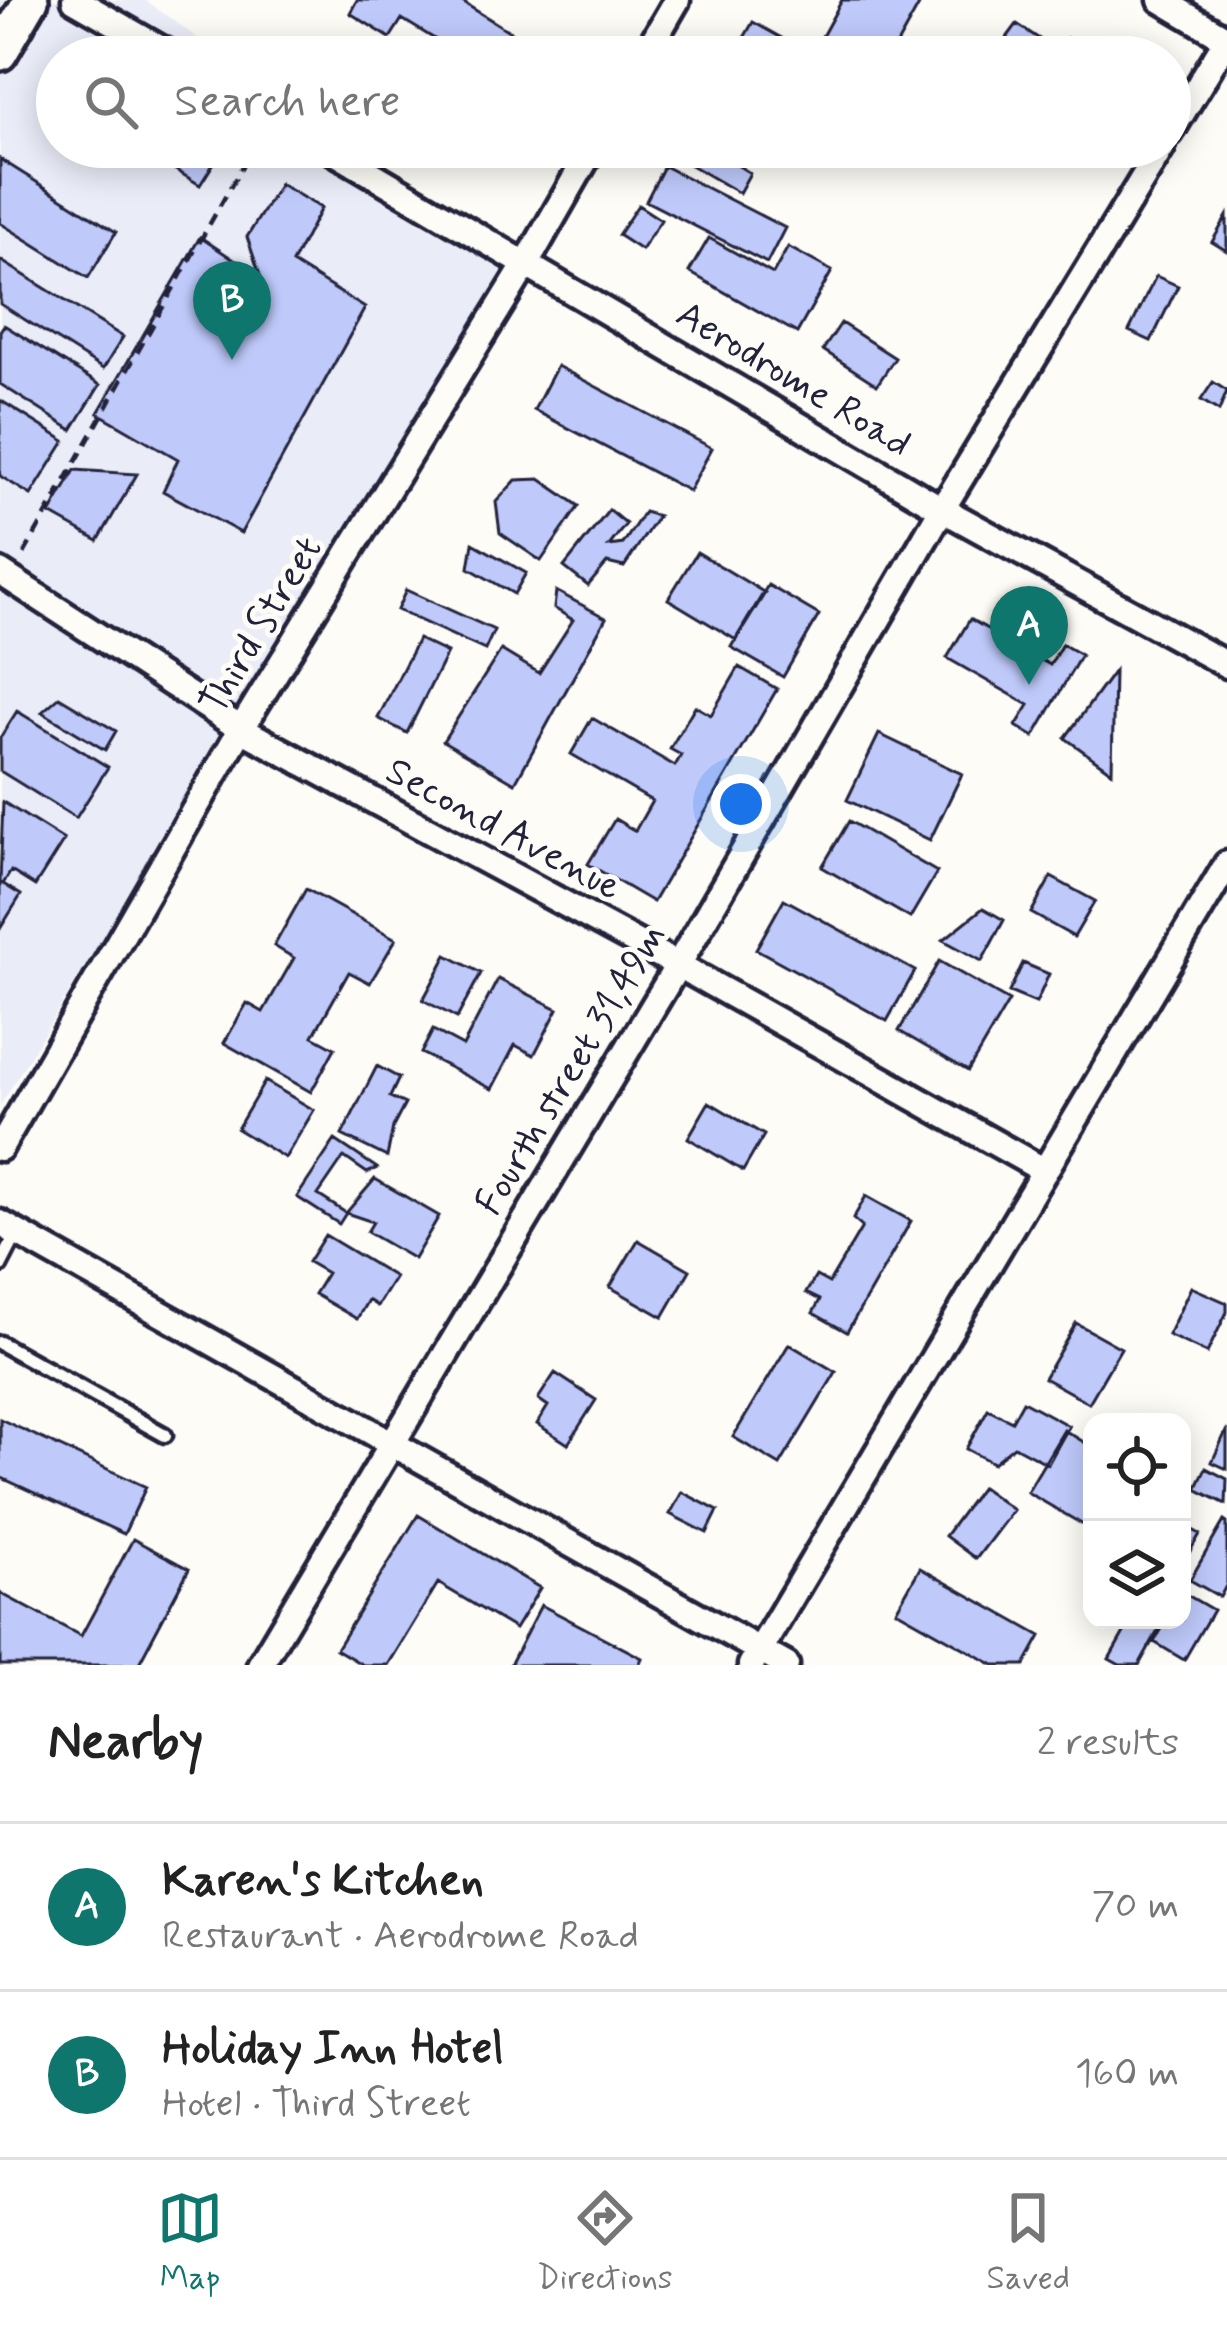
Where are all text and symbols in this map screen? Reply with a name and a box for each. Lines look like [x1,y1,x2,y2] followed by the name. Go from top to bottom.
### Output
[36,36,1191,168] search box
[78,69,144,135] icon: search
[174,73,401,132] text: Search here
[193,261,271,360] pin: B
[666,290,920,470] street label: Aerodrome Road
[189,527,335,725] street label: Third Street
[990,586,1068,685] pin: A
[376,747,630,913] street label: Second Avenue
[711,774,771,834] your location
[465,915,679,1225] street label: Fourth street 31,49m
[1083,1413,1191,1629] map controls
[1083,1413,1191,1521] button: locate
[1083,1521,1191,1629] button: layers
[48,1710,203,1776] text: Nearby
[1037,1718,1179,1769] text: 2 results
[162,1852,484,1911] text: Karen's Kitchen
[74,1881,100,1932] text: A
[1091,1881,1179,1932] text: 70 m
[162,1911,639,1962] text: Restaurant · Aerodrome Road
[162,2020,504,2079] text: Holiday Inn Hotel
[75,2049,99,2100] text: B
[1075,2049,1179,2100] text: 160 m
[162,2079,471,2130] text: Hotel · Third Street
[157,2185,223,2301] tab: Map
[537,2185,673,2301] tab: Directions
[987,2185,1070,2301] tab: Saved

